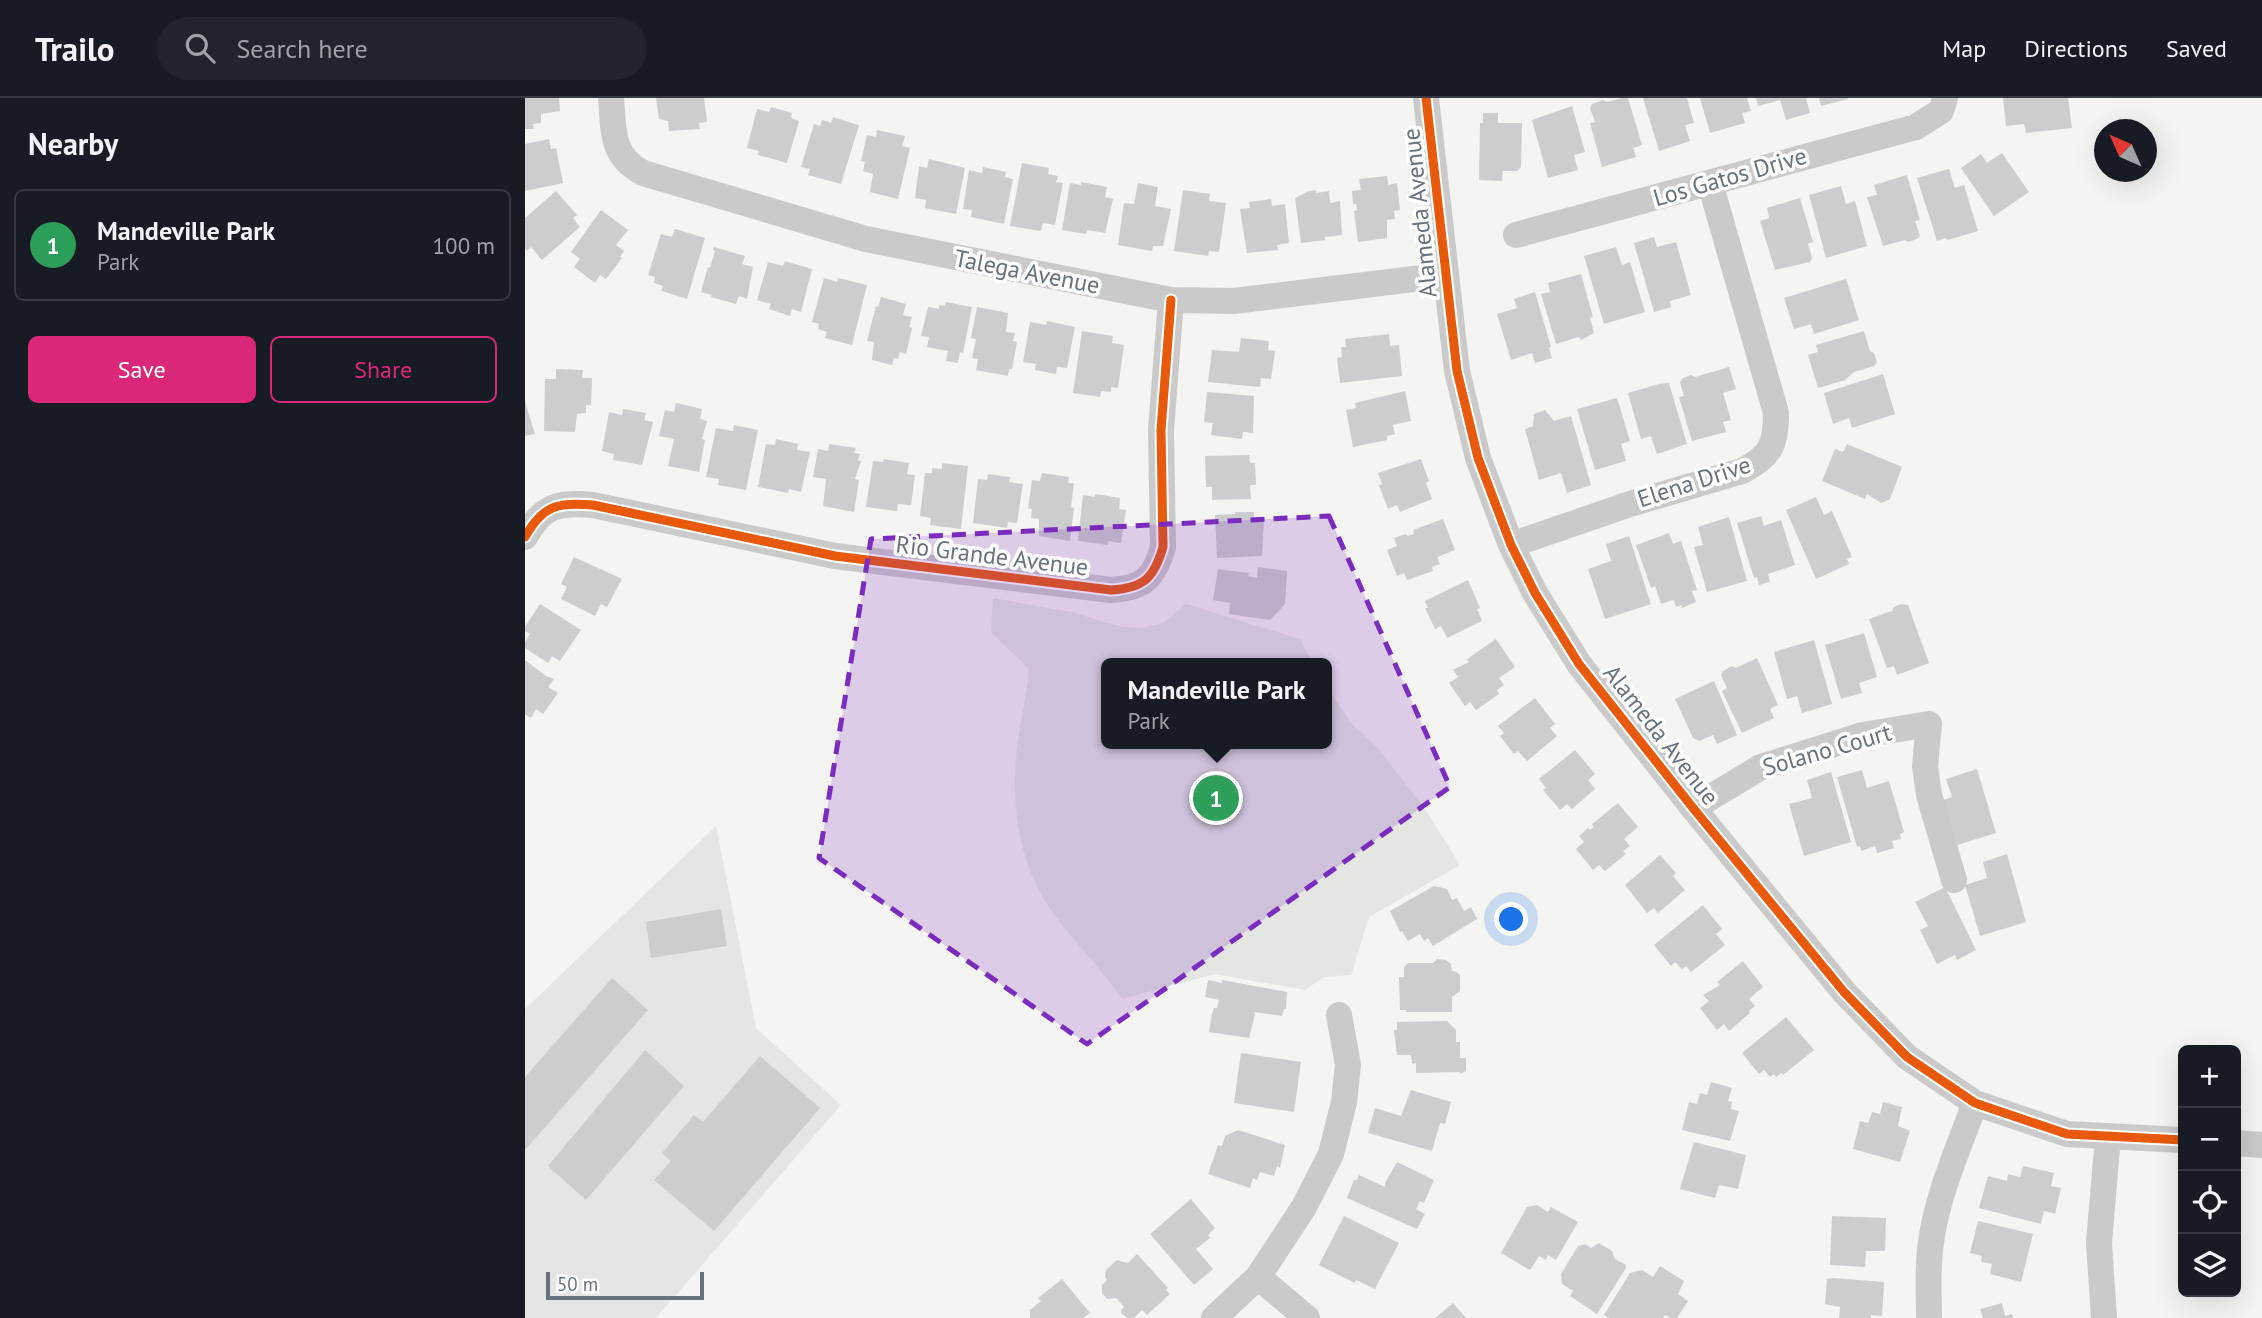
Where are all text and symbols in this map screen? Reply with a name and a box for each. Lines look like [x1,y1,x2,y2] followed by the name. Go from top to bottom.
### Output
[157,17,647,80] search box
[35,27,115,70] text: Trailo
[181,29,219,67] icon: search
[237,32,368,65] text: Search here
[1942,33,1986,64] text: Map
[2024,33,2128,64] text: Directions
[2166,33,2227,64] text: Saved
[2094,119,2157,182] north arrow
[28,124,118,163] text: Nearby
[1395,127,1444,299] street label: Alameda Avenue
[1650,140,1810,213] street label: Los Gatos Drive
[97,214,275,247] text: Mandeville Park
[46,231,60,260] text: 1
[433,231,495,260] text: 100 m
[952,242,1102,301] street label: Talega Avenue
[97,247,139,276] text: Park
[28,336,256,403] button: Save
[270,336,497,403] button: Share
[1633,449,1754,514] street label: Elena Drive
[894,528,1090,583] street label: Rio Grande Avenue
[1101,658,1332,749] popup
[1597,658,1726,811] street label: Alameda Avenue
[1127,673,1306,706] text: Mandeville Park
[1127,706,1170,735] text: Park
[1759,716,1895,783] street label: Solano Court
[1193,772,1239,824] pin: 1
[1494,902,1528,936] your location
[2178,1045,2241,1297] map controls
[2178,1045,2241,1108] button: +
[2178,1108,2241,1171] button: −
[2178,1171,2241,1234] button: locate
[2178,1234,2241,1297] button: layers
[546,1269,703,1301] scale bar
[557,1272,598,1296] text: 50 m

